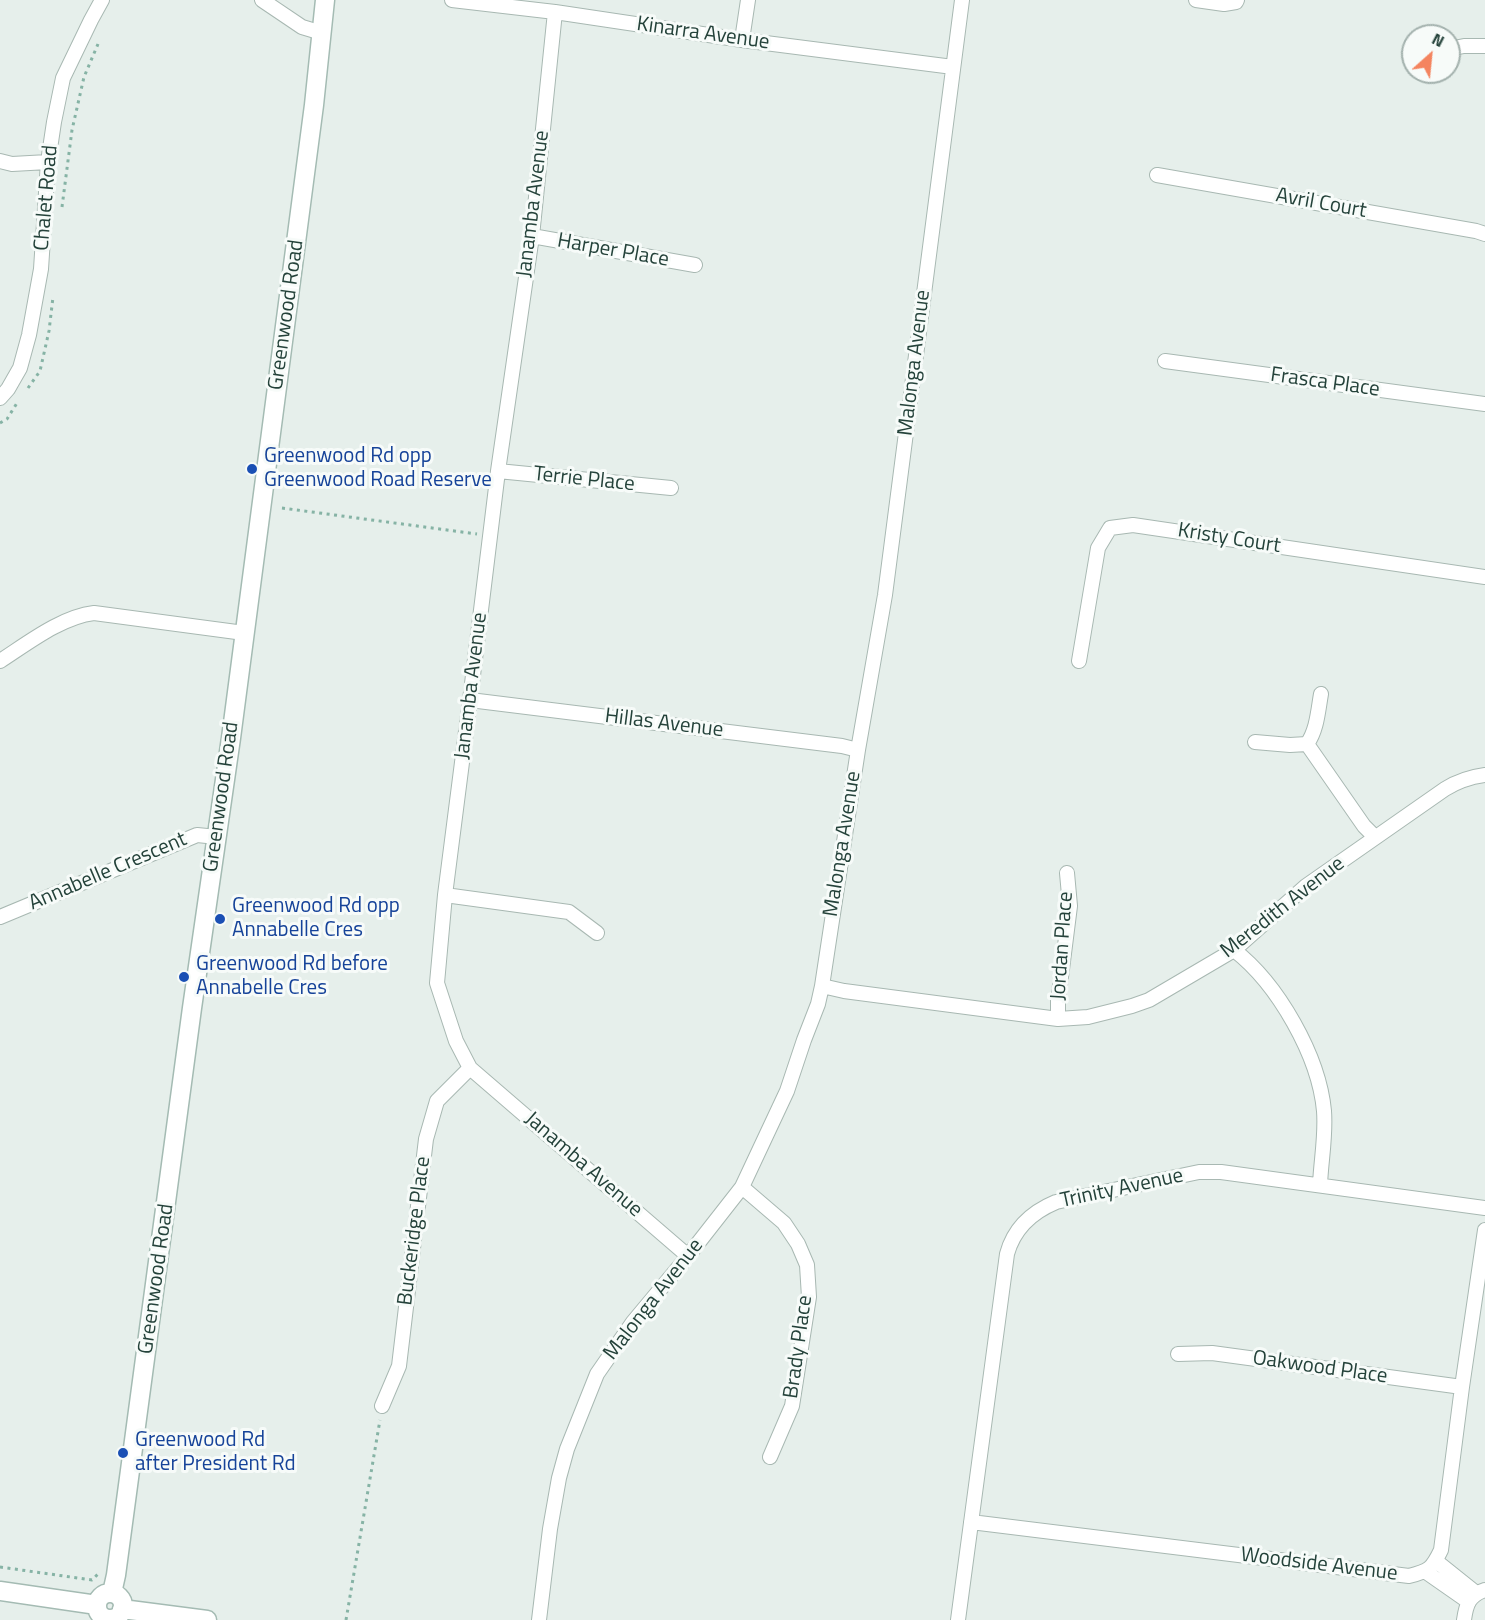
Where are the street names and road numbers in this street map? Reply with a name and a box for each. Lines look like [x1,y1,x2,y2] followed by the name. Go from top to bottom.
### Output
[635,12,771,56] street label: Kinarra Avenue
[512,129,556,279] street label: Janamba Avenue
[30,144,64,252] street label: Chalet Road
[1274,184,1368,224] street label: Avril Court
[555,229,671,273] street label: Harper Place
[264,238,310,392] street label: Greenwood Road
[894,289,936,437] street label: Malonga Avenue
[1269,363,1381,403] street label: Frasca Place
[532,462,636,498] street label: Terrie Place
[1176,518,1282,560] street label: Kristy Court
[450,611,494,761] street label: Janamba Avenue
[603,704,725,744] street label: Hillas Avenue
[199,720,245,874] street label: Greenwood Road
[819,769,867,919] street label: Malonga Avenue
[25,827,191,917] street label: Annabelle Crescent
[1216,852,1350,964] street label: Meredith Avenue
[1047,891,1079,1001] street label: Jordan Place
[519,1107,647,1223] street label: Janamba Avenue
[393,1155,437,1307] street label: Buckeridge Place
[1058,1164,1186,1214] street label: Trinity Avenue
[134,1202,180,1356] street label: Greenwood Road
[599,1234,709,1366] street label: Malonga Avenue
[779,1294,819,1400] street label: Brady Place
[1251,1346,1389,1390] street label: Oakwood Place
[1239,1543,1399,1587] street label: Woodside Avenue

